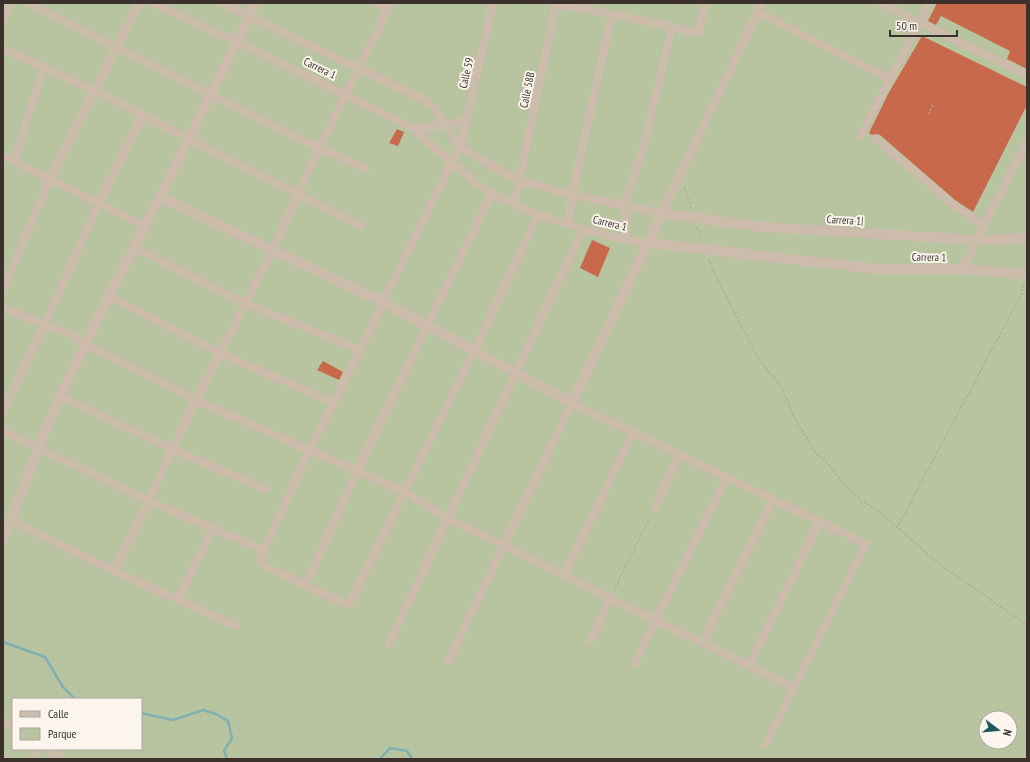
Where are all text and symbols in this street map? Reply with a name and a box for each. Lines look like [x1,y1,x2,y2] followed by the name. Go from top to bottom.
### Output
[890,12,957,38] scale bar
[896,18,917,33] text: 50 m
[301,54,339,82] street label: Carrera 1
[456,56,476,90] street label: Calle 59
[516,71,538,109] street label: Calle 58B
[592,212,629,234] street label: Carrera 1
[826,212,864,228] street label: Carrera 1|
[912,250,946,264] street label: Carrera 1
[12,698,142,750] legend
[48,706,69,721] text: Calle
[978,710,1018,750] north arrow
[48,726,77,741] text: Parque
[1000,728,1015,738] text: N

